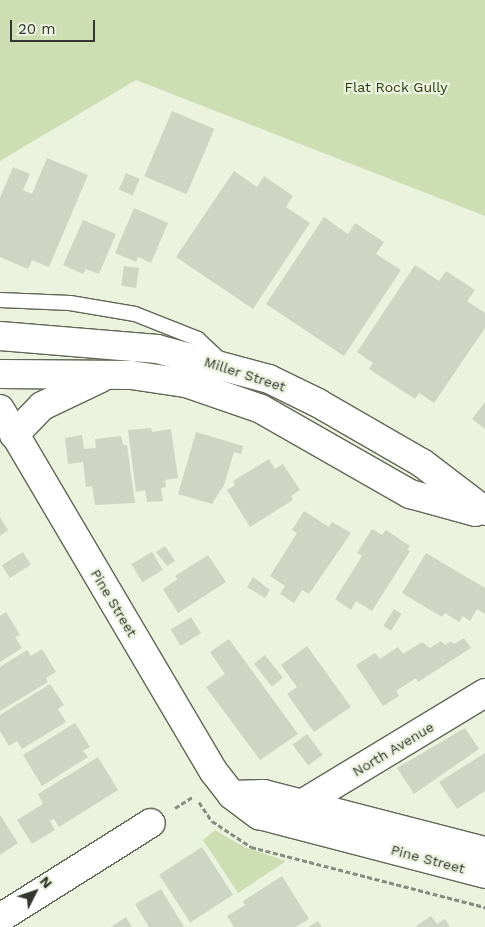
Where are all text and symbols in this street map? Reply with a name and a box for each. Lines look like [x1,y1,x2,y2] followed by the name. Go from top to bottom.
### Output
[12,10,98,42] scale bar
[18,20,56,38] text: 20 m
[344,79,448,95] park label: Flat Rock Gully
[202,353,288,395] street label: Miller Street
[87,566,141,640] street label: Pine Street
[349,718,437,780] street label: North Avenue
[389,841,467,877] street label: Pine Street
[10,867,60,917] north arrow
[37,873,56,891] text: N

